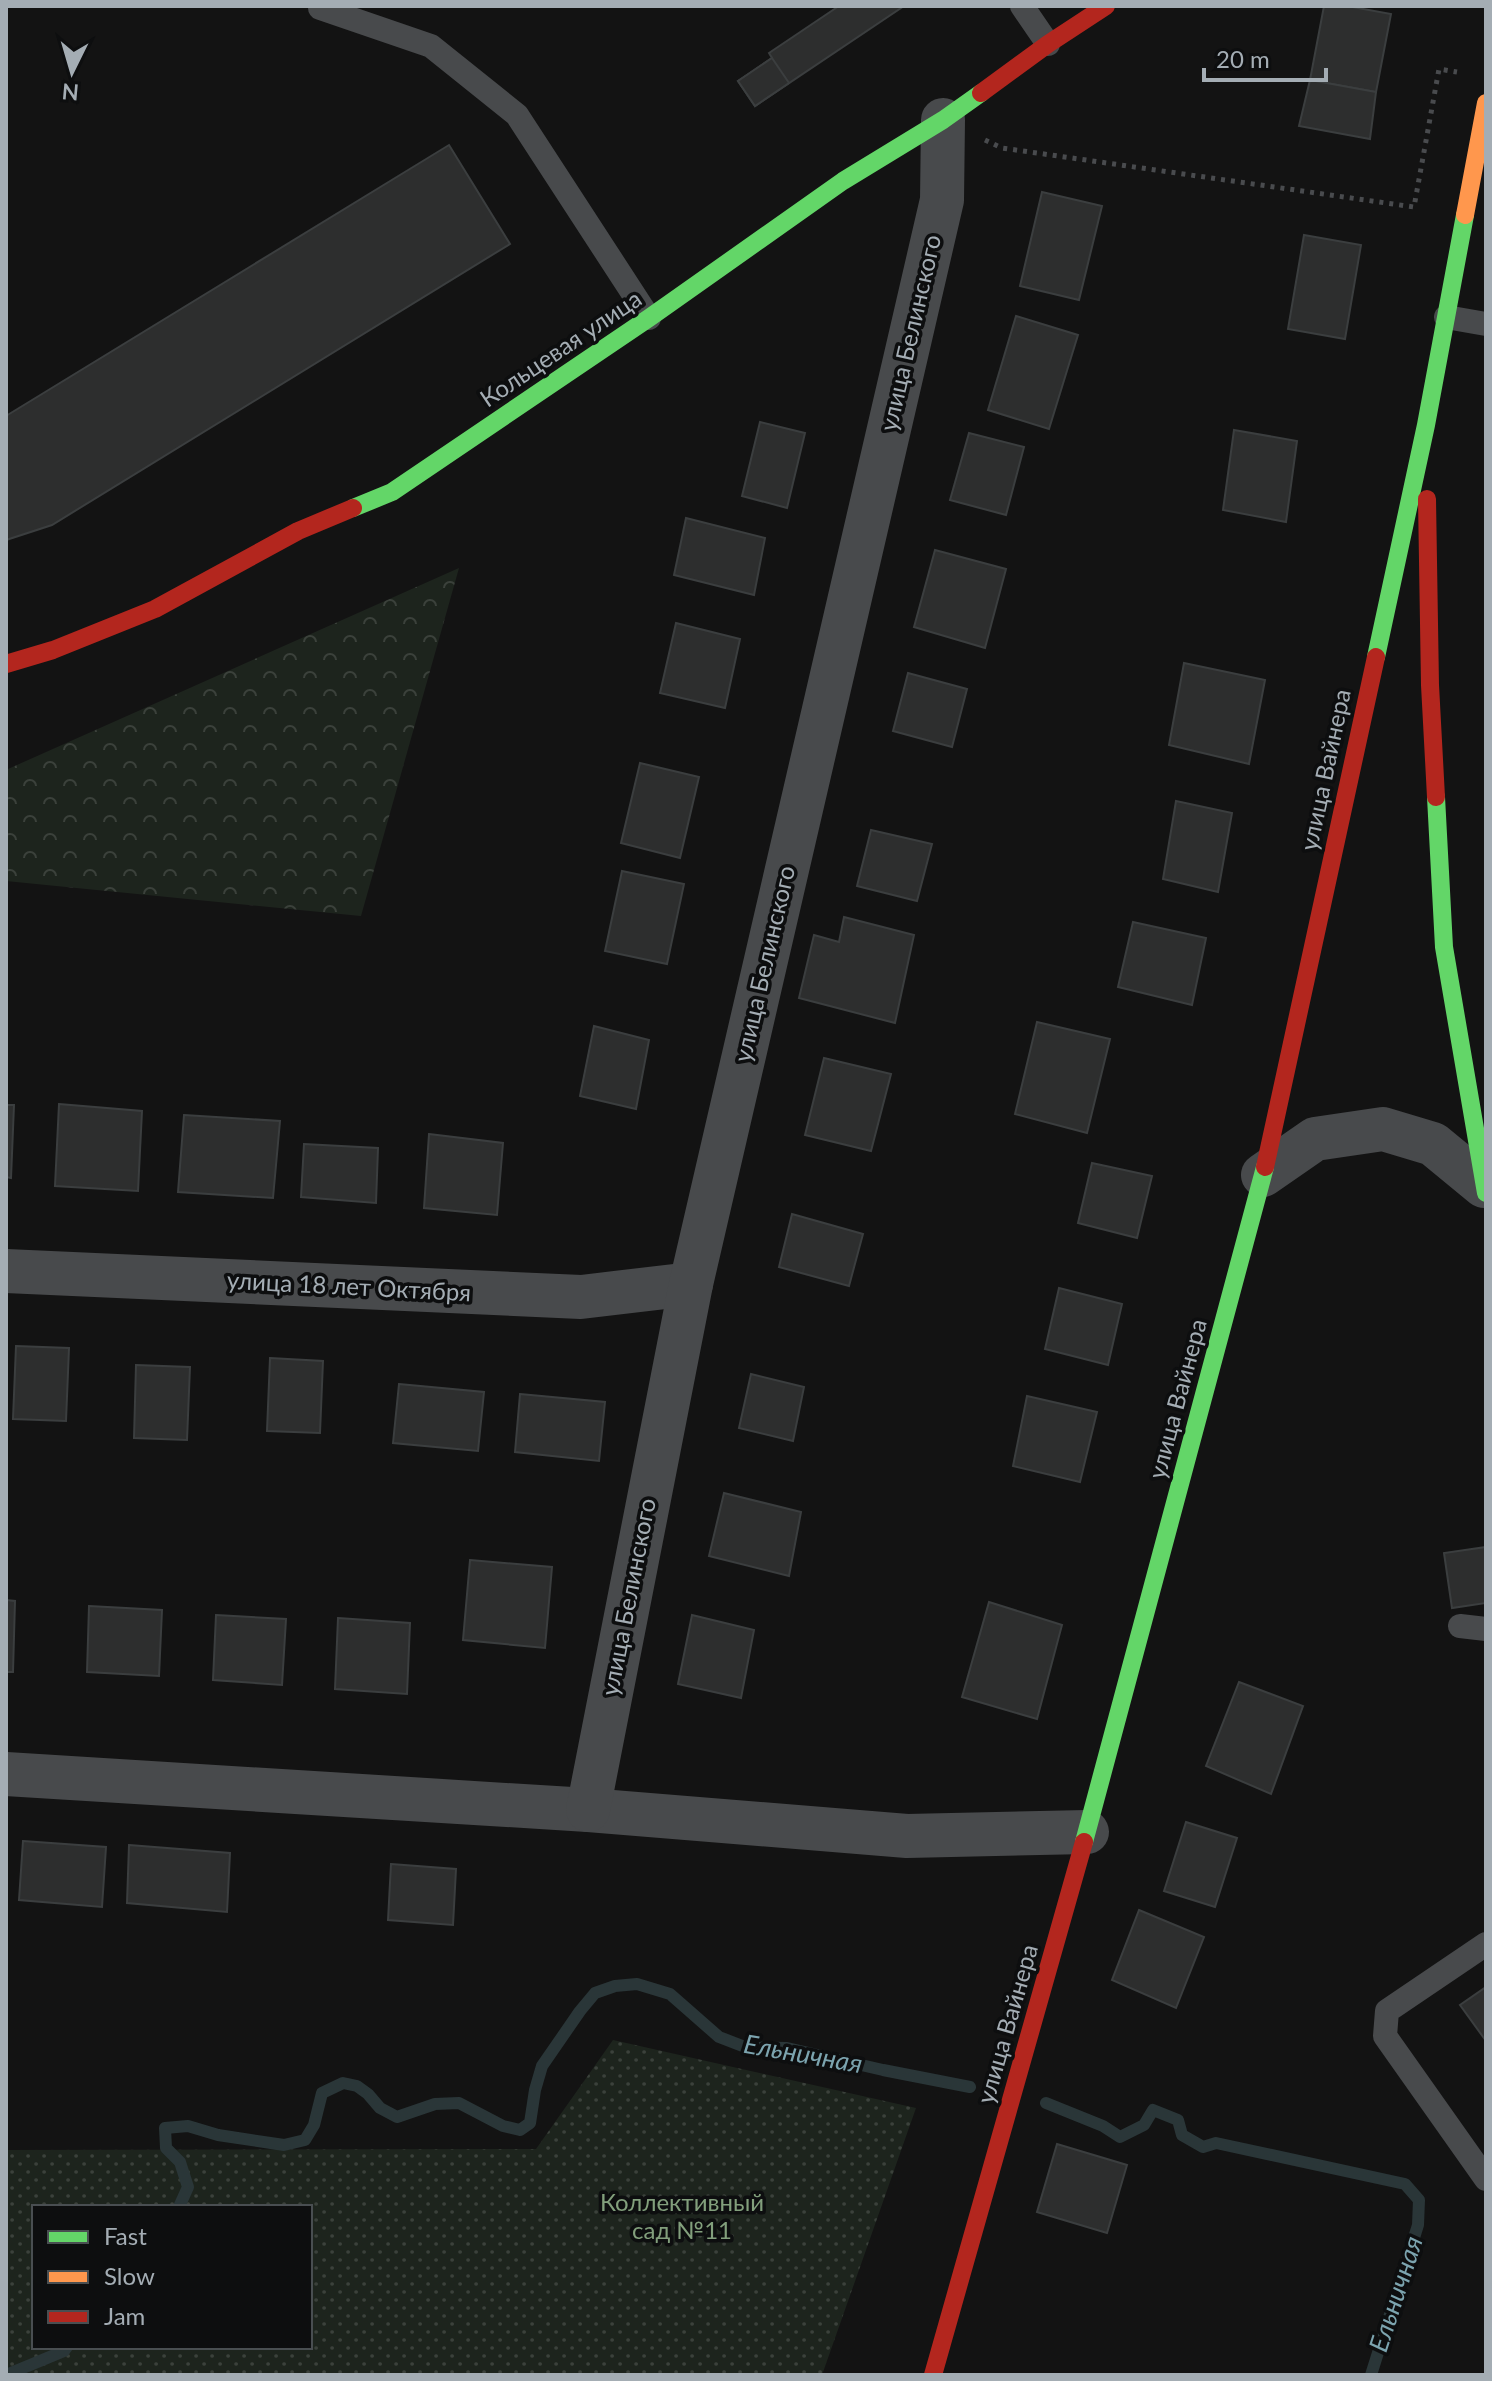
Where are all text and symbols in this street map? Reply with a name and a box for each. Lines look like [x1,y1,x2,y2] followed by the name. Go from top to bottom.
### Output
[32,32,112,112] north arrow
[1204,32,1326,82] scale bar
[1216,44,1270,73] text: 20 m
[61,78,80,107] text: N
[873,232,946,434] street label: улица Белинского
[474,283,646,412] street label: Кольцевая улица
[1293,686,1356,853] street label: улица Вайнера
[727,863,800,1065] street label: улица Белинского
[226,1265,472,1306] street label: улица 18 лет Октября
[1141,1315,1212,1482] street label: улица Вайнера
[594,1496,661,1698] street label: улица Белинского
[970,1941,1043,2107] street label: улица Вайнера
[741,2027,865,2079] water label: Ельничная
[600,2187,764,2244] park label: Коллективный сад №11
[32,2205,312,2349] legend
[104,2221,147,2250] text: Fast
[1361,2232,1429,2356] water label: Ельничная
[104,2261,155,2290] text: Slow
[104,2301,145,2330] text: Jam

